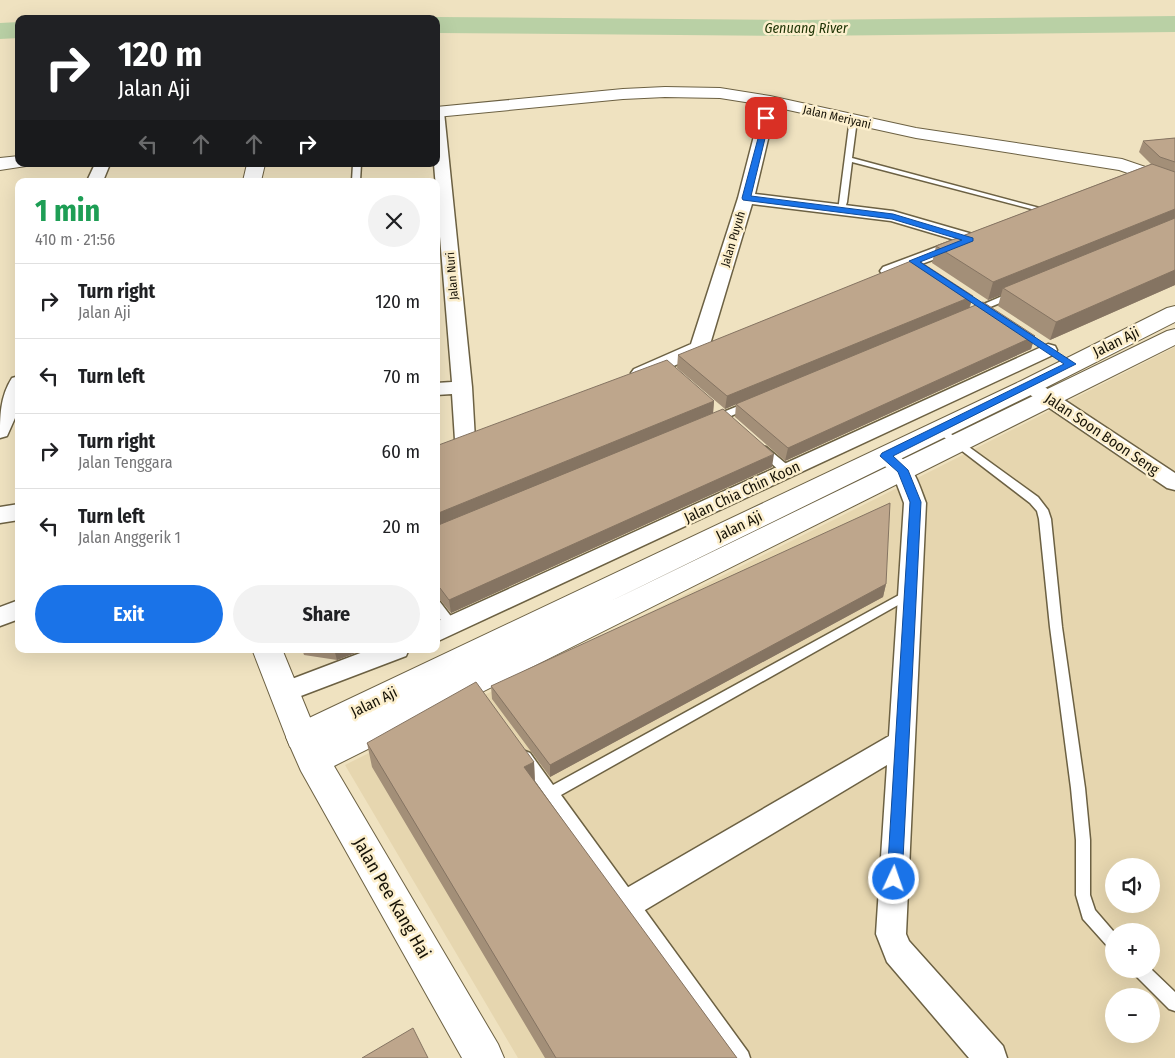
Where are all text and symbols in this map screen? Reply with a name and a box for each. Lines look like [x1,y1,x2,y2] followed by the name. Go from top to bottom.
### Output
[764,20,849,37] water label: Genuang River
[118,33,202,75] text: 120 m
[35,35,100,100] icon: right
[118,75,190,102] text: Jalan Aji
[745,97,787,139] pin
[802,102,872,132] street label: Jalan Meriyani
[752,104,780,132] icon: arrive
[134,130,162,158] icon: left
[187,130,215,158] icon: ahead
[240,130,268,158] icon: ahead
[293,130,321,158] icon: right
[35,193,100,229] text: 1 min
[368,195,420,247] button: close
[718,210,748,268] street label: Jalan Puyuh
[35,230,115,249] text: 410 m · 21:56
[443,252,461,300] street label: Jalan Nuri
[78,280,155,303] text: Turn right
[35,287,63,315] icon: right
[375,290,420,313] text: 120 m
[78,303,131,322] text: Jalan Aji
[1090,323,1142,361] street label: Jalan Aji
[35,362,63,390] icon: left
[78,365,145,388] text: Turn left
[384,365,420,388] text: 70 m
[1041,389,1163,479] street label: Jalan Soon Boon Seng
[78,430,155,453] text: Turn right
[35,437,63,465] icon: right
[382,440,420,463] text: 60 m
[78,453,173,472] text: Jalan Tenggara
[681,457,803,527] street label: Jalan Chia Chin Koon
[78,505,145,528] text: Turn left
[713,507,765,545] street label: Jalan Aji
[35,512,63,540] icon: left
[383,515,420,538] text: 20 m
[78,528,181,547] text: Jalan Anggerik 1
[35,585,223,643] button: Exit
[233,585,420,643] button: Share
[348,683,400,721] street label: Jalan Aji
[348,833,436,963] street label: Jalan Pee Kang Hai
[867,852,919,904] position arrow
[1105,858,1160,1043] map controls
[1105,858,1160,913] button: sound
[1105,923,1160,978] button: +
[1105,988,1160,1043] button: −

